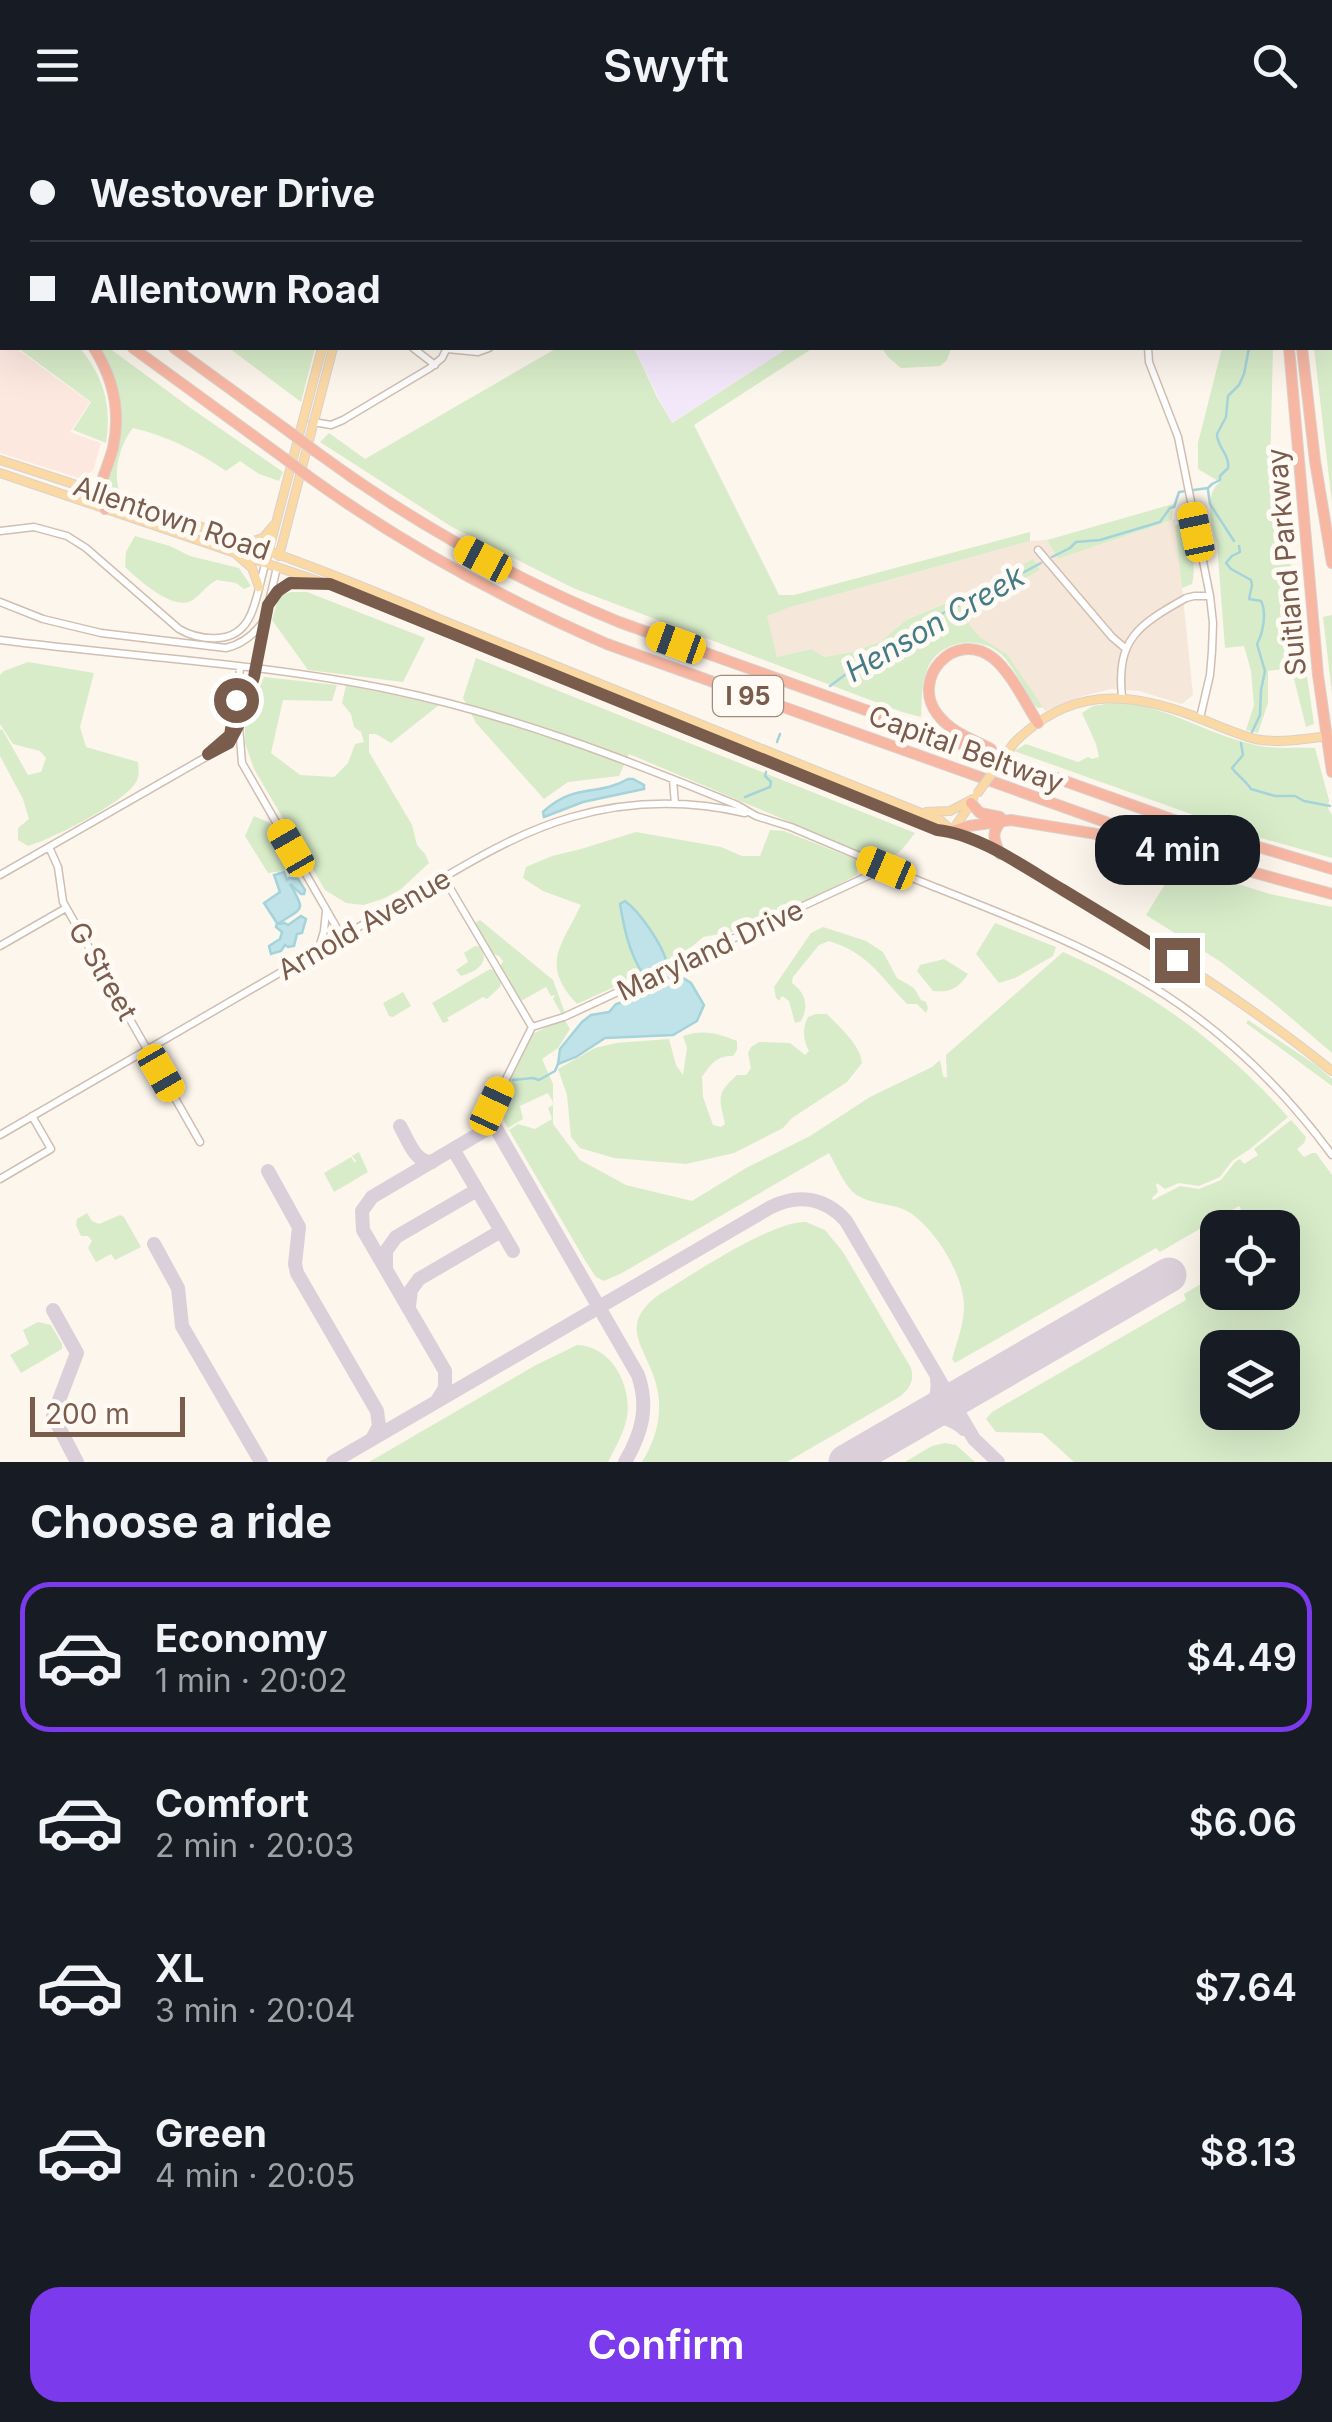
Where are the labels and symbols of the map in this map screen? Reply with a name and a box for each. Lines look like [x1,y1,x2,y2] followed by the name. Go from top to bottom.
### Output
[1259,447,1313,677] street label: Suitland Parkway
[69,468,275,568] street label: Allentown Road
[1175,500,1217,564] car
[449,532,517,586] car
[838,557,1031,689] water label: Henson Creek
[643,619,709,667] car
[713,676,783,716] road number: I 95
[214,678,259,723] route start
[864,698,1068,800] street label: Capital Beltway
[263,815,319,881] car
[1094,815,1260,885] callout: 4 min
[853,842,919,894] car
[272,861,456,987] street label: Arnold Avenue
[612,892,808,1008] street label: Maryland Drive
[61,916,145,1026] street label: G Street
[1155,938,1200,983] route end
[133,1040,189,1106] car
[466,1072,518,1140] car
[30,1392,185,1436] scale bar

